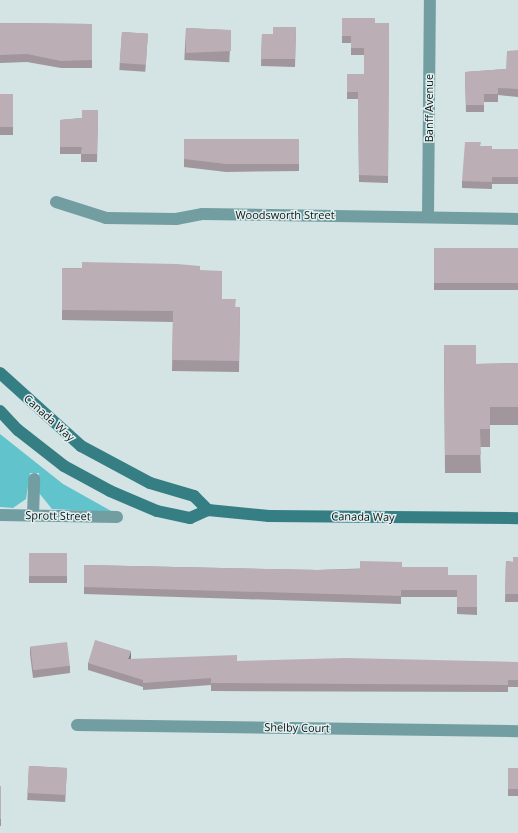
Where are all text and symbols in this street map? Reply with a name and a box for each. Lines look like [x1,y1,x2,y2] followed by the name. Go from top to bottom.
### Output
[422,74,436,142] street label: Banff Avenue
[235,208,335,222] street label: Woodsworth Street
[21,392,77,444] street label: Canada Way
[25,509,91,523] street label: Sprott Street
[331,510,395,524] street label: Canada Way
[264,721,330,735] street label: Shelby Court

